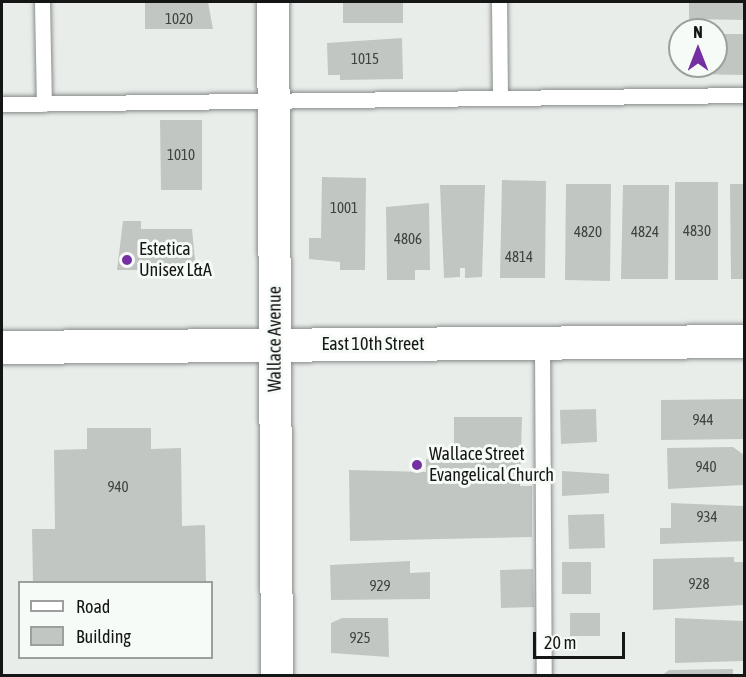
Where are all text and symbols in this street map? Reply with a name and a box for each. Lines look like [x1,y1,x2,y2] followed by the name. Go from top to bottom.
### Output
[165,10,193,28] house number: 1020
[668,18,728,78] north arrow
[693,23,703,41] text: N
[351,50,379,68] house number: 1015
[167,146,195,164] house number: 1010
[330,199,358,217] house number: 1001
[683,222,711,240] house number: 4830
[574,223,602,241] house number: 4820
[631,223,659,241] house number: 4824
[394,230,422,248] house number: 4806
[139,239,212,282] place label: Estetica Unisex L&A
[505,248,533,266] house number: 4814
[120,253,134,267] marker: Estetica Unisex L&A
[264,286,286,392] street label: Wallace Avenue
[322,333,424,355] street label: East 10th Street
[692,411,714,429] house number: 944
[429,444,554,486] place label: Wallace Street Evangelical Church
[410,458,424,472] marker: Wallace Street Evangelical Church
[695,458,717,476] house number: 940
[107,478,129,496] house number: 940
[696,508,718,526] house number: 934
[688,575,710,593] house number: 928
[369,577,391,595] house number: 929
[18,581,213,659] legend
[76,596,110,617] text: Road
[536,620,628,658] scale bar
[76,626,131,647] text: Building
[349,629,371,647] house number: 925
[544,632,576,653] text: 20 m

